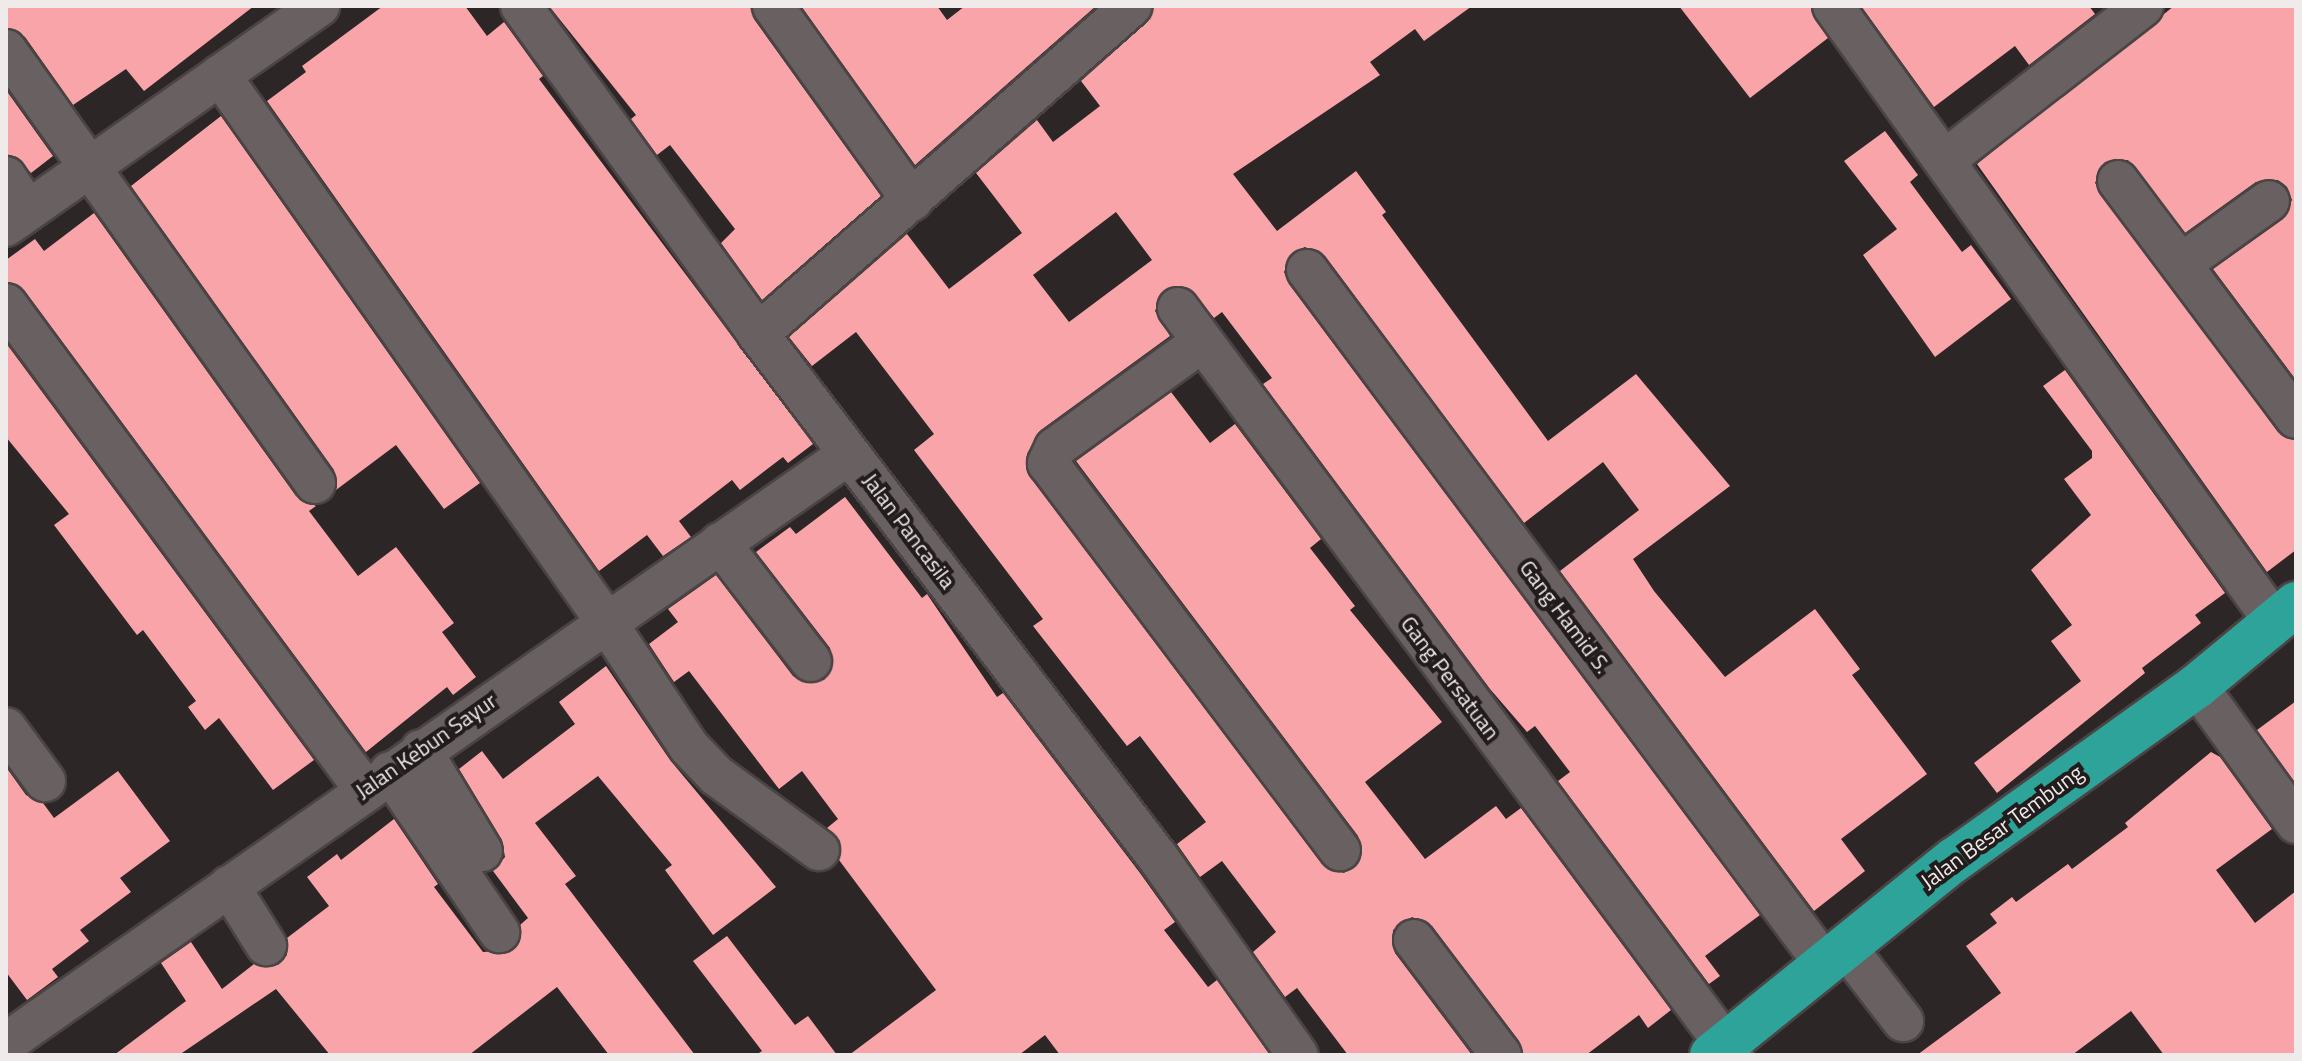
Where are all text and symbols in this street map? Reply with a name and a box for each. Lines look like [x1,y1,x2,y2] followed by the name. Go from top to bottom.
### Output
[857,468,961,594] street label: Jalan Pancasila
[1514,555,1616,679] street label: Gang Hamid S.
[1395,611,1505,745] street label: Gang Persatuan
[350,688,502,804] street label: Jalan Kebun Sayur
[1916,759,2088,895] street label: Jalan Besar Tembung

